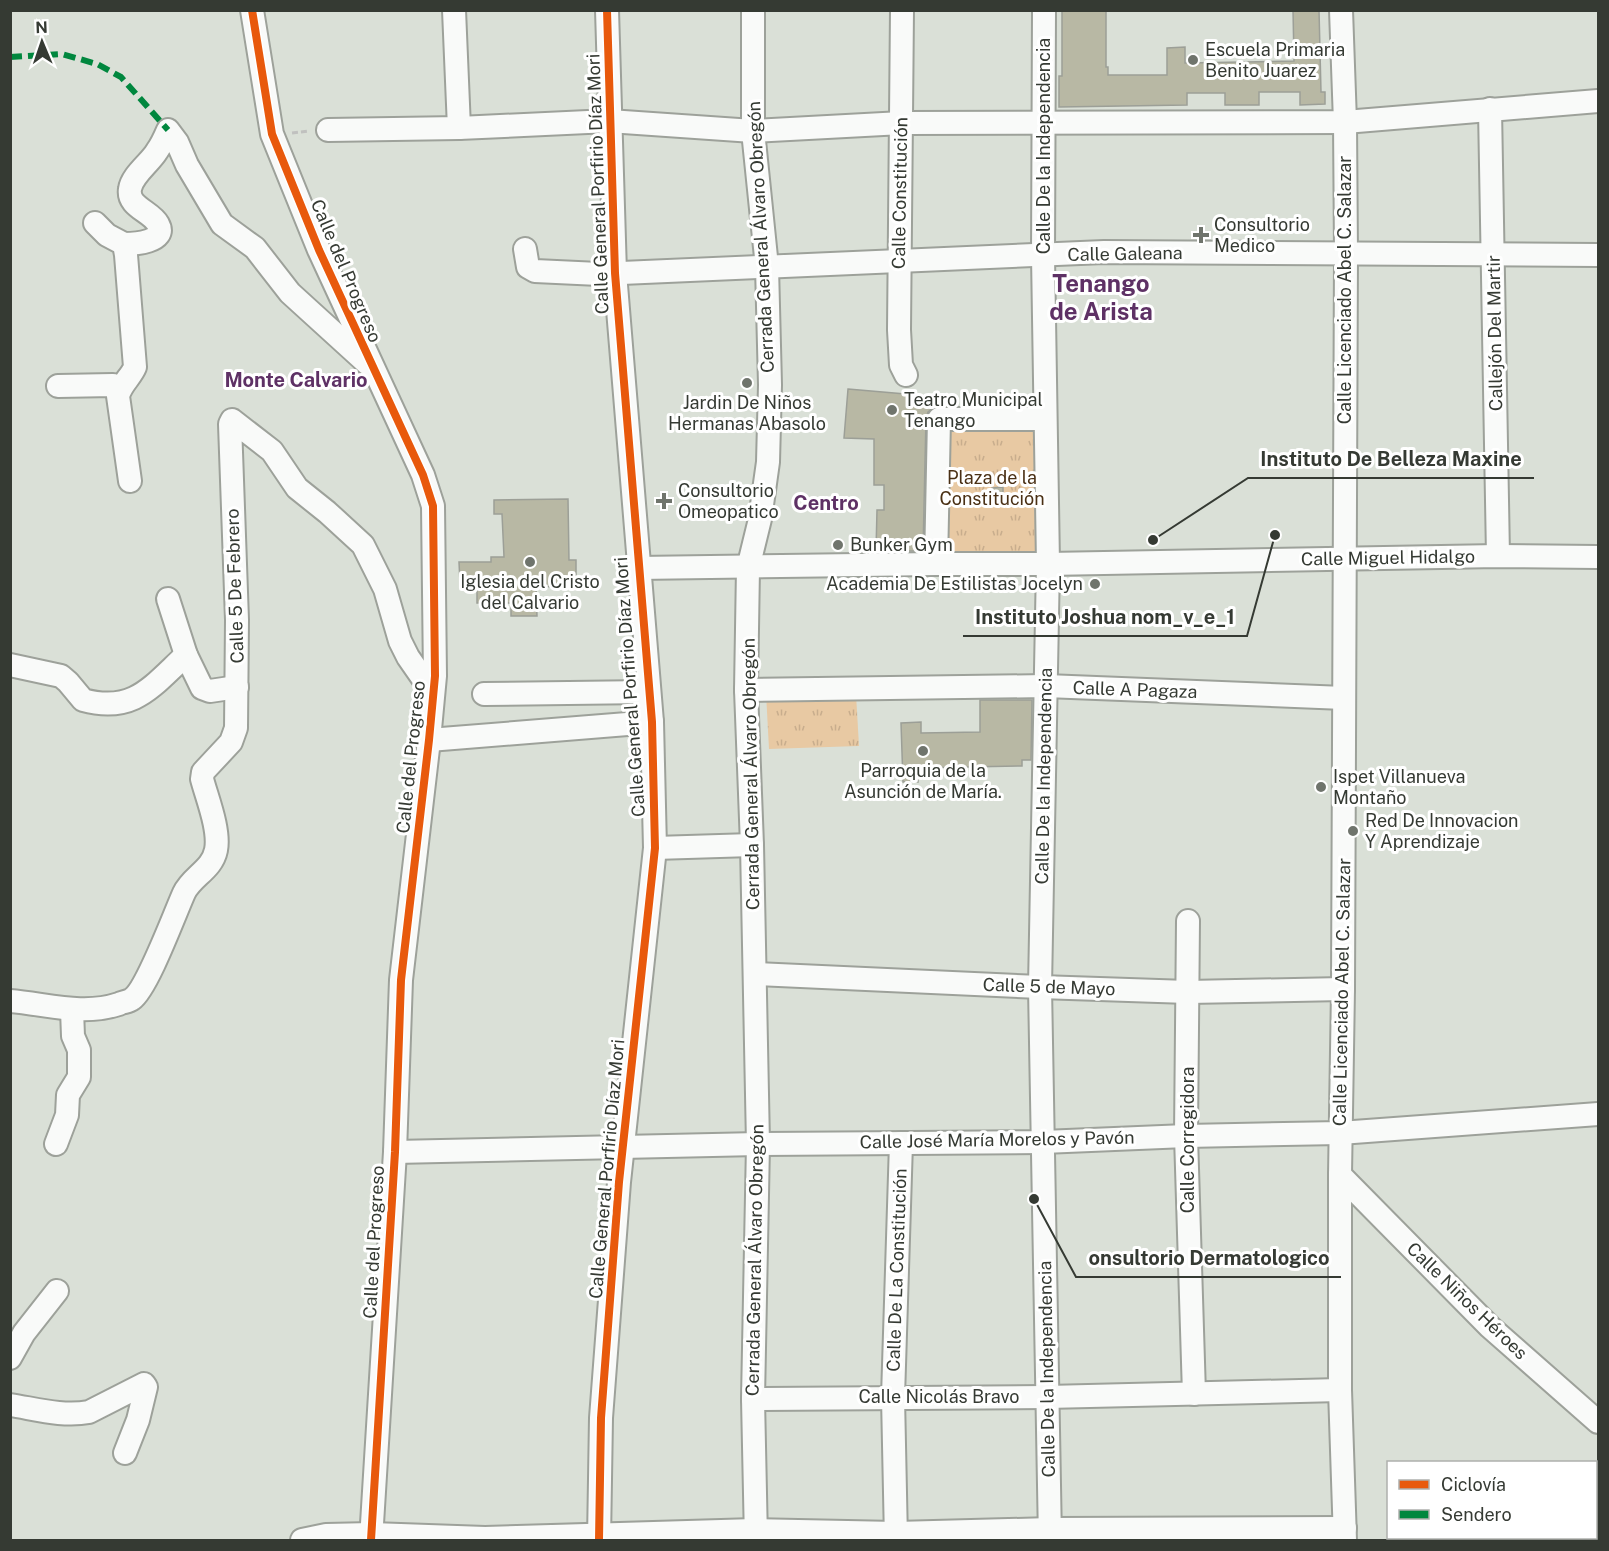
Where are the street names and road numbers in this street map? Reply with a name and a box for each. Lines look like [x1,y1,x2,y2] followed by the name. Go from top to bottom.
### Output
[1033,38,1054,254] street label: Calle De la Independencia
[582,53,613,315] street label: Calle General Porfirio Díaz Mori
[742,101,778,374] street label: Cerrada General Álvaro Obregón
[888,117,911,269] street label: Calle Constitución
[1334,156,1355,424] street label: Calle Licenciado Abel C. Salazar
[307,196,386,346] street label: Calle del Progreso
[1067,242,1183,265] street label: Calle Galeana
[1483,255,1506,411] street label: Callejón Del Martir
[221,508,248,664] street label: Calle 5 De Febrero
[1301,545,1475,570] street label: Calle Miguel Hidalgo
[610,556,649,818] street label: Calle General Porfirio Díaz Mori
[737,638,763,910] street label: Cerrada General Álvaro Obregón
[1031,668,1056,884] street label: Calle De la Independencia
[1072,677,1198,702] street label: Calle A Pagaza
[392,680,429,834] street label: Calle del Progreso
[1329,858,1354,1126] street label: Calle Licenciado Abel C. Salazar
[982,974,1116,999] street label: Calle 5 de Mayo
[585,1038,628,1300] street label: Calle General Porfirio Díaz Mori
[1177,1067,1198,1213] street label: Calle Corregidora
[741,1124,767,1396] street label: Cerrada General Álvaro Obregón
[859,1127,1135,1152] street label: Calle José María Morelos y Pavón
[359,1165,388,1319] street label: Calle del Progreso
[882,1168,911,1372] street label: Calle De La Constitución
[1403,1238,1532,1363] street label: Calle Niños Héroes
[1034,1261,1059,1477] street label: Calle De la Independencia
[859,1386,1019,1407] street label: Calle Nicolás Bravo

